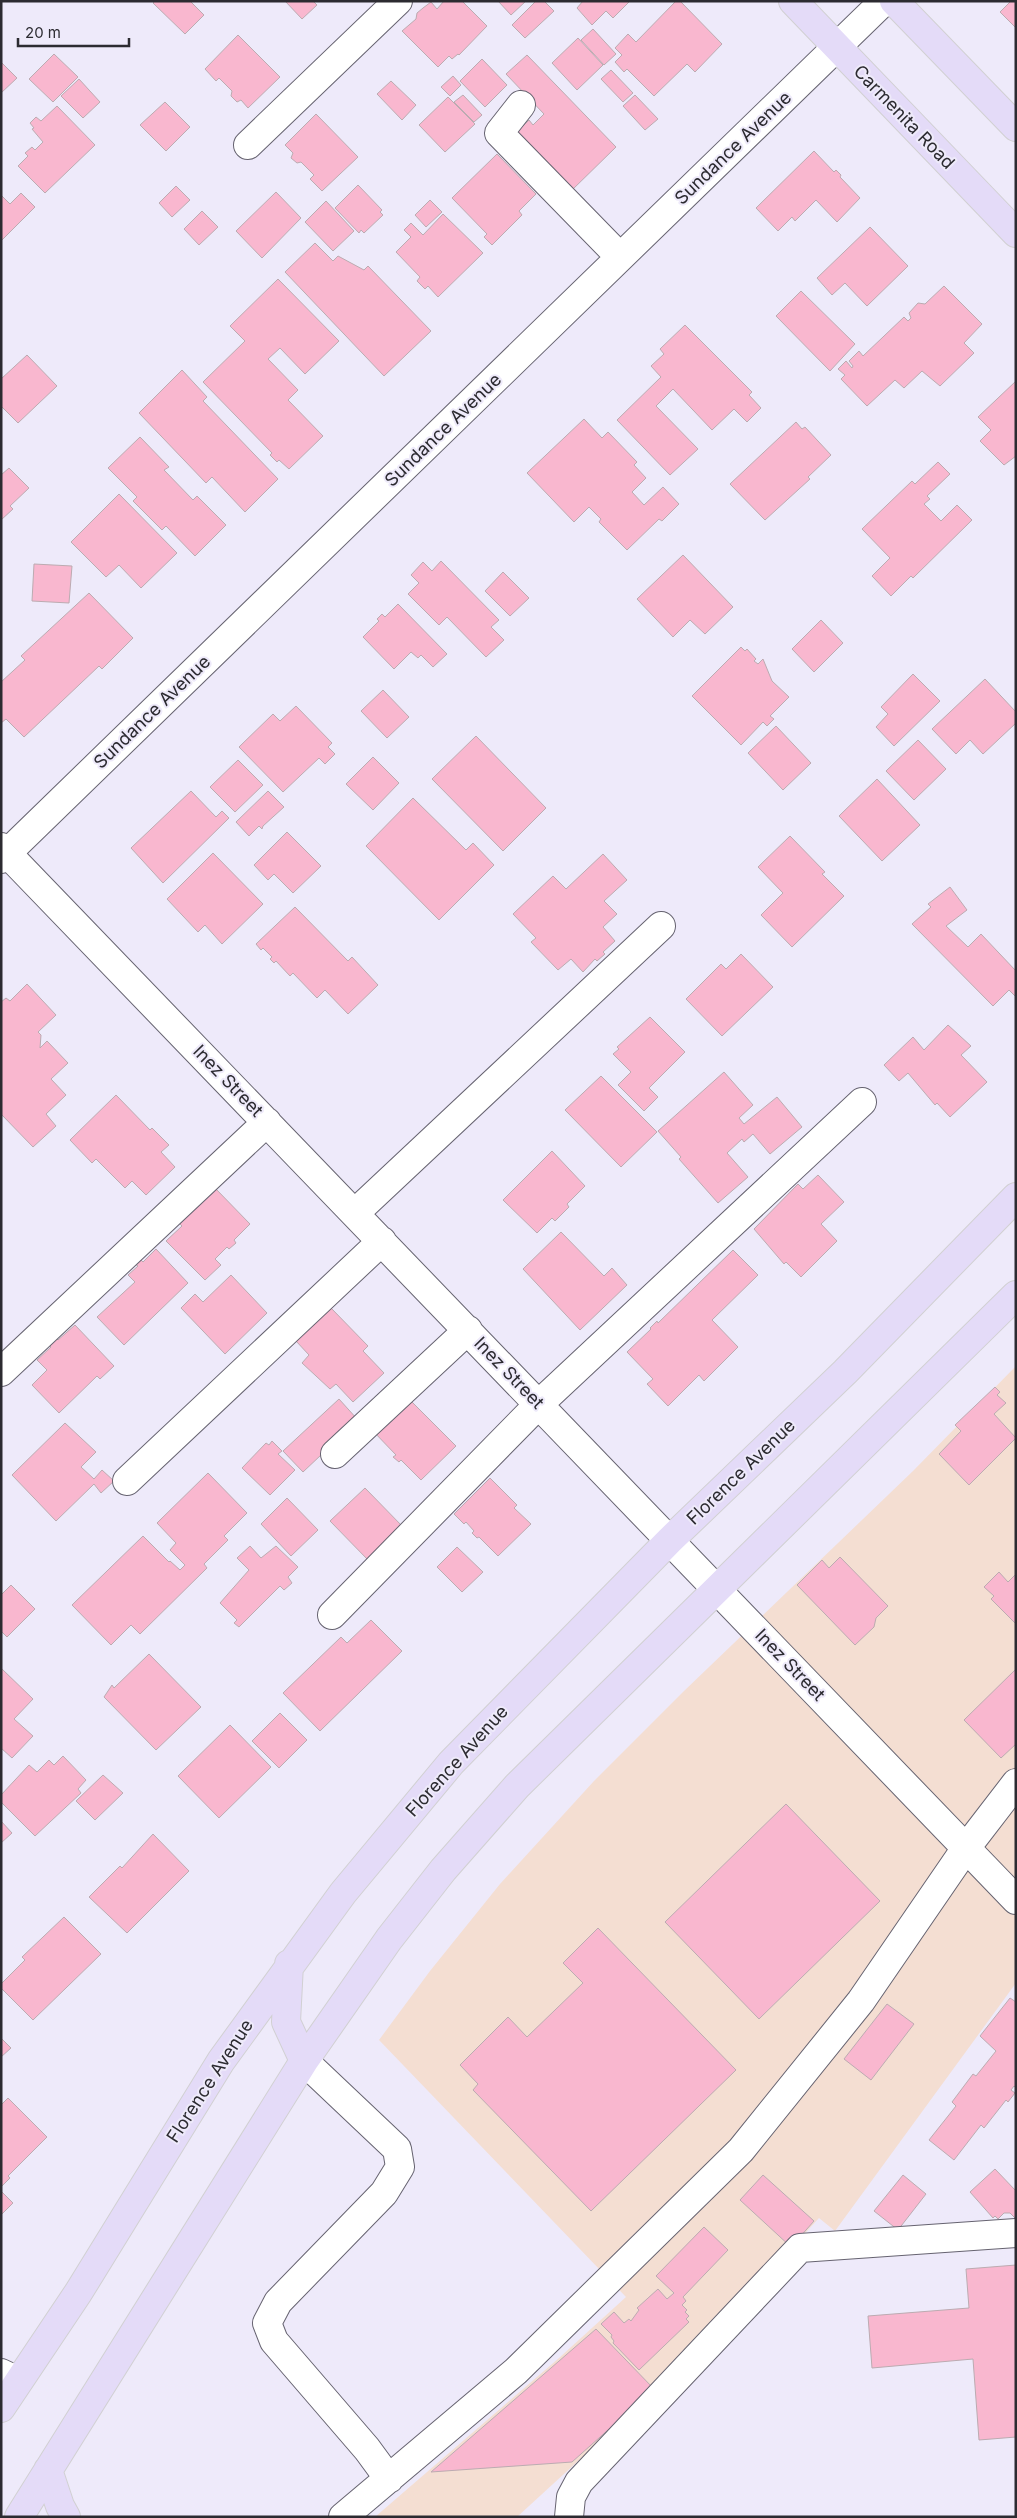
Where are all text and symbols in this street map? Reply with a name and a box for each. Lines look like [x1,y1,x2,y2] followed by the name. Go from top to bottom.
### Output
[18,15,129,47] scale bar
[25,23,61,42] text: 20 m
[850,60,959,173] street label: Carmenita Road
[670,87,795,209] street label: Sundance Avenue
[380,369,505,491] street label: Sundance Avenue
[89,651,214,773] street label: Sundance Avenue
[189,1040,268,1121] street label: Inez Street
[470,1332,549,1413] street label: Inez Street
[682,1415,799,1529] street label: Florence Avenue
[751,1624,830,1705] street label: Inez Street
[401,1701,512,1821] street label: Florence Avenue
[162,2015,257,2146] street label: Florence Avenue

